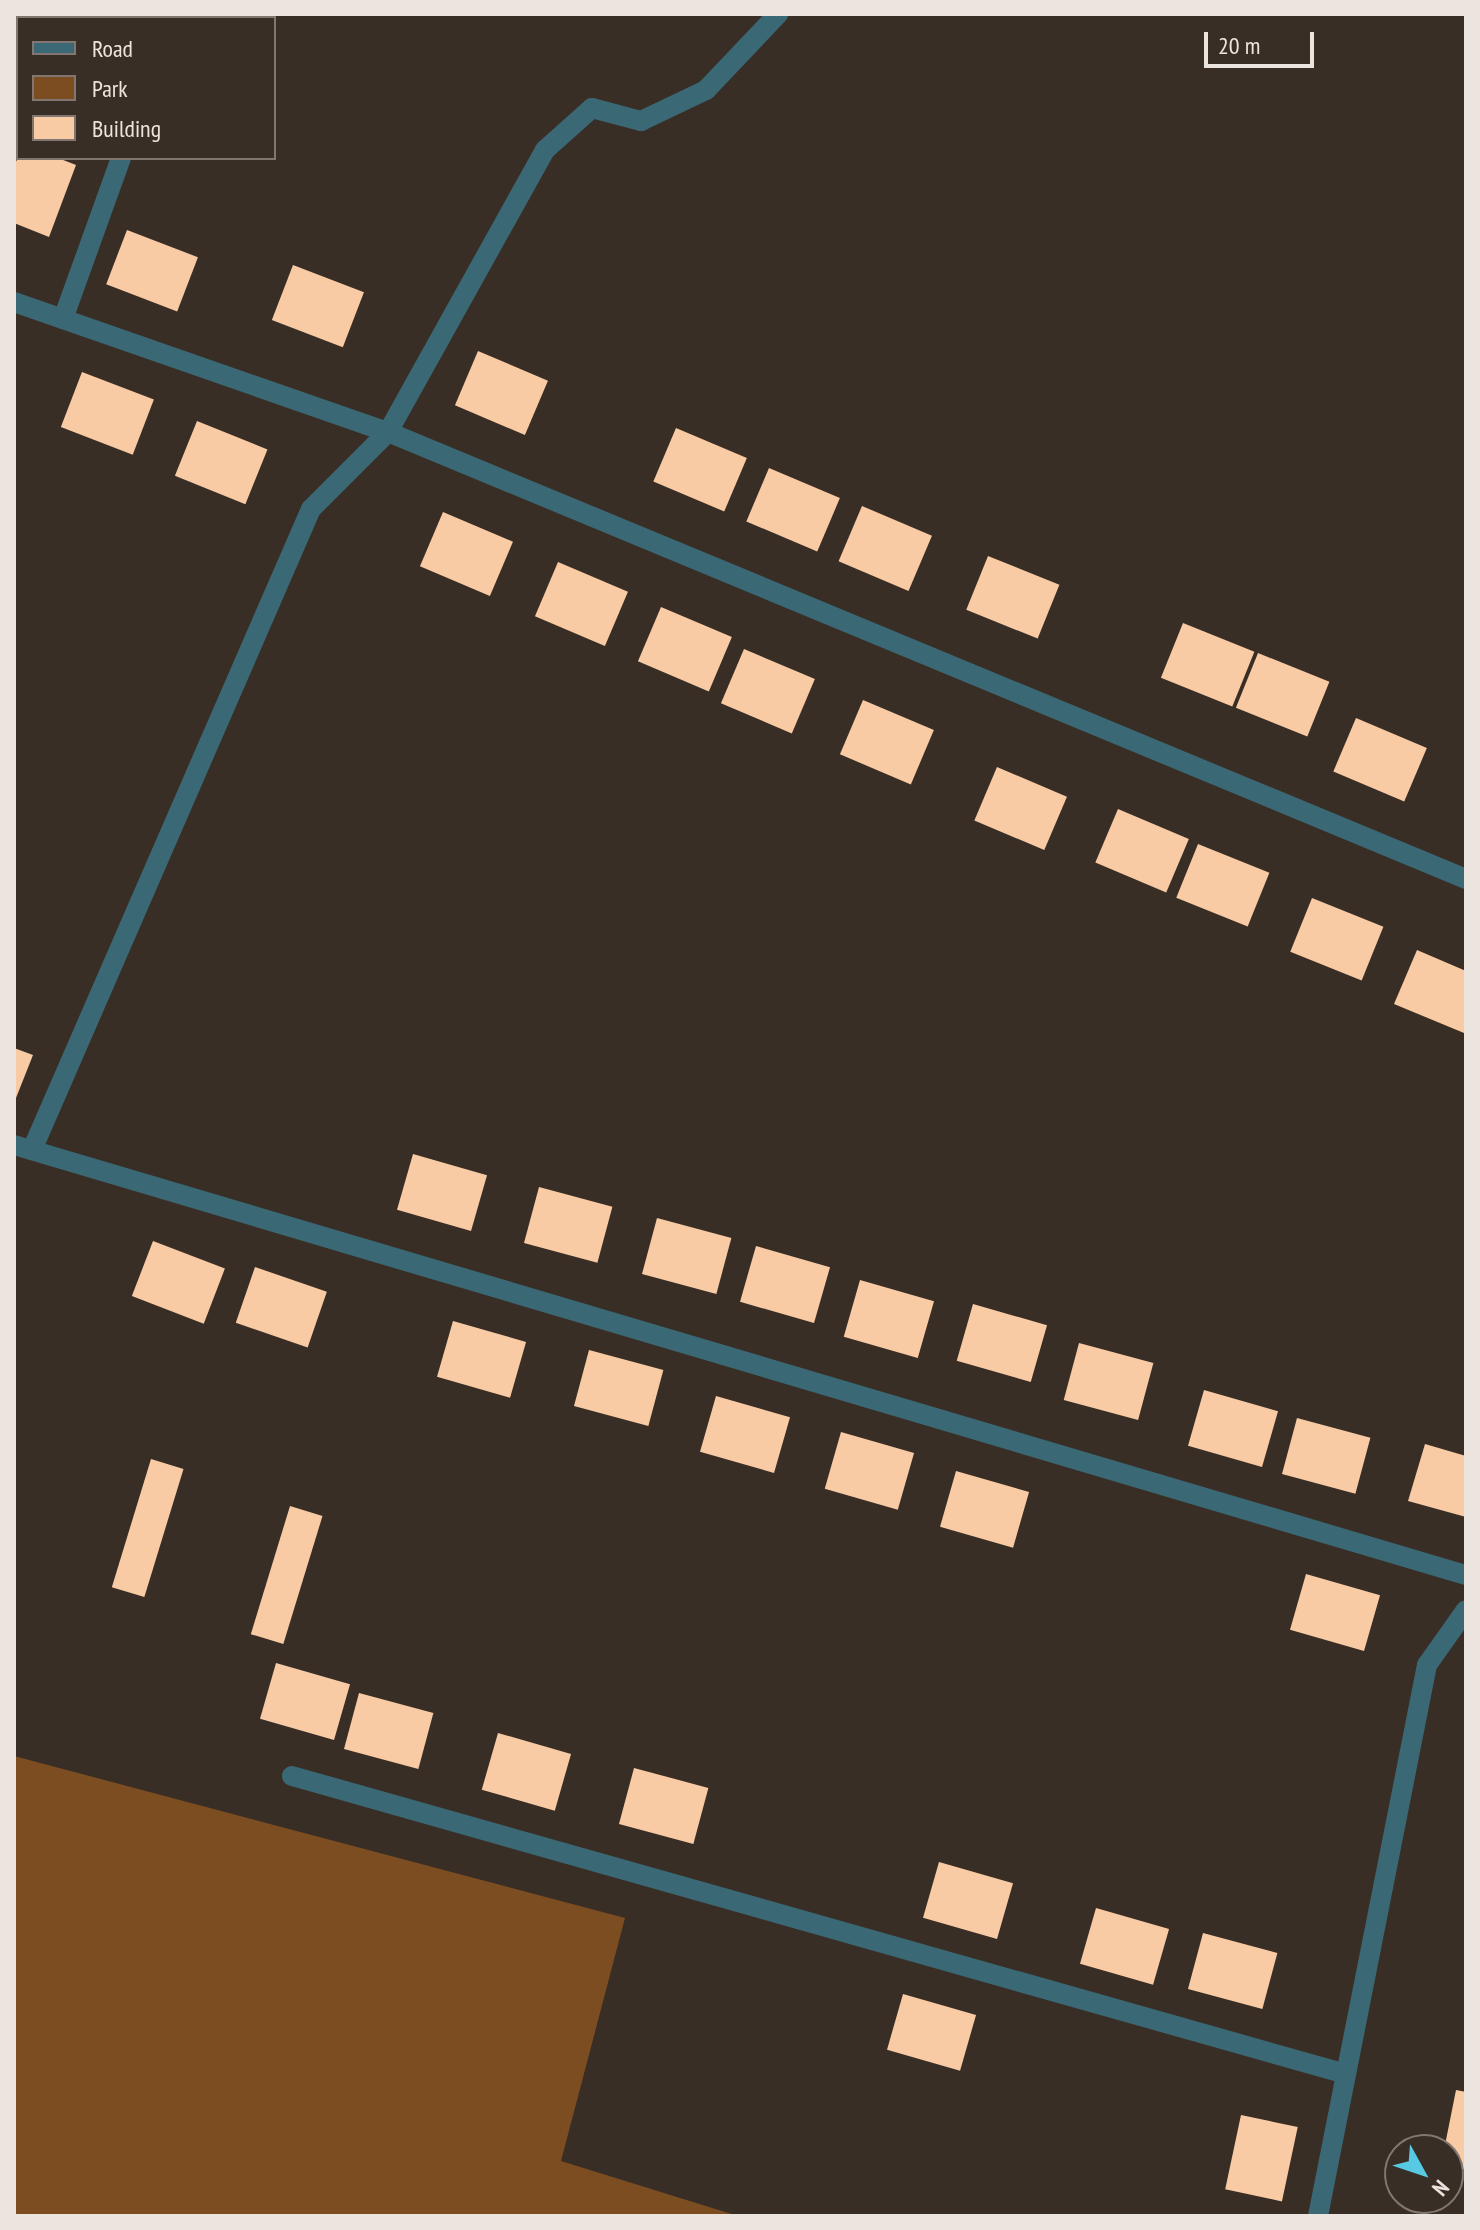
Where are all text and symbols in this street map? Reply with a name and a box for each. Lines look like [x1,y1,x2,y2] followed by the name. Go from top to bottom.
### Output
[16,16,276,160] legend
[1208,16,1318,66] scale bar
[1218,30,1260,61] text: 20 m
[92,33,133,64] text: Road
[92,73,128,104] text: Park
[92,113,161,144] text: Building
[1384,2134,1464,2214] north arrow
[1426,2175,1455,2202] text: N

